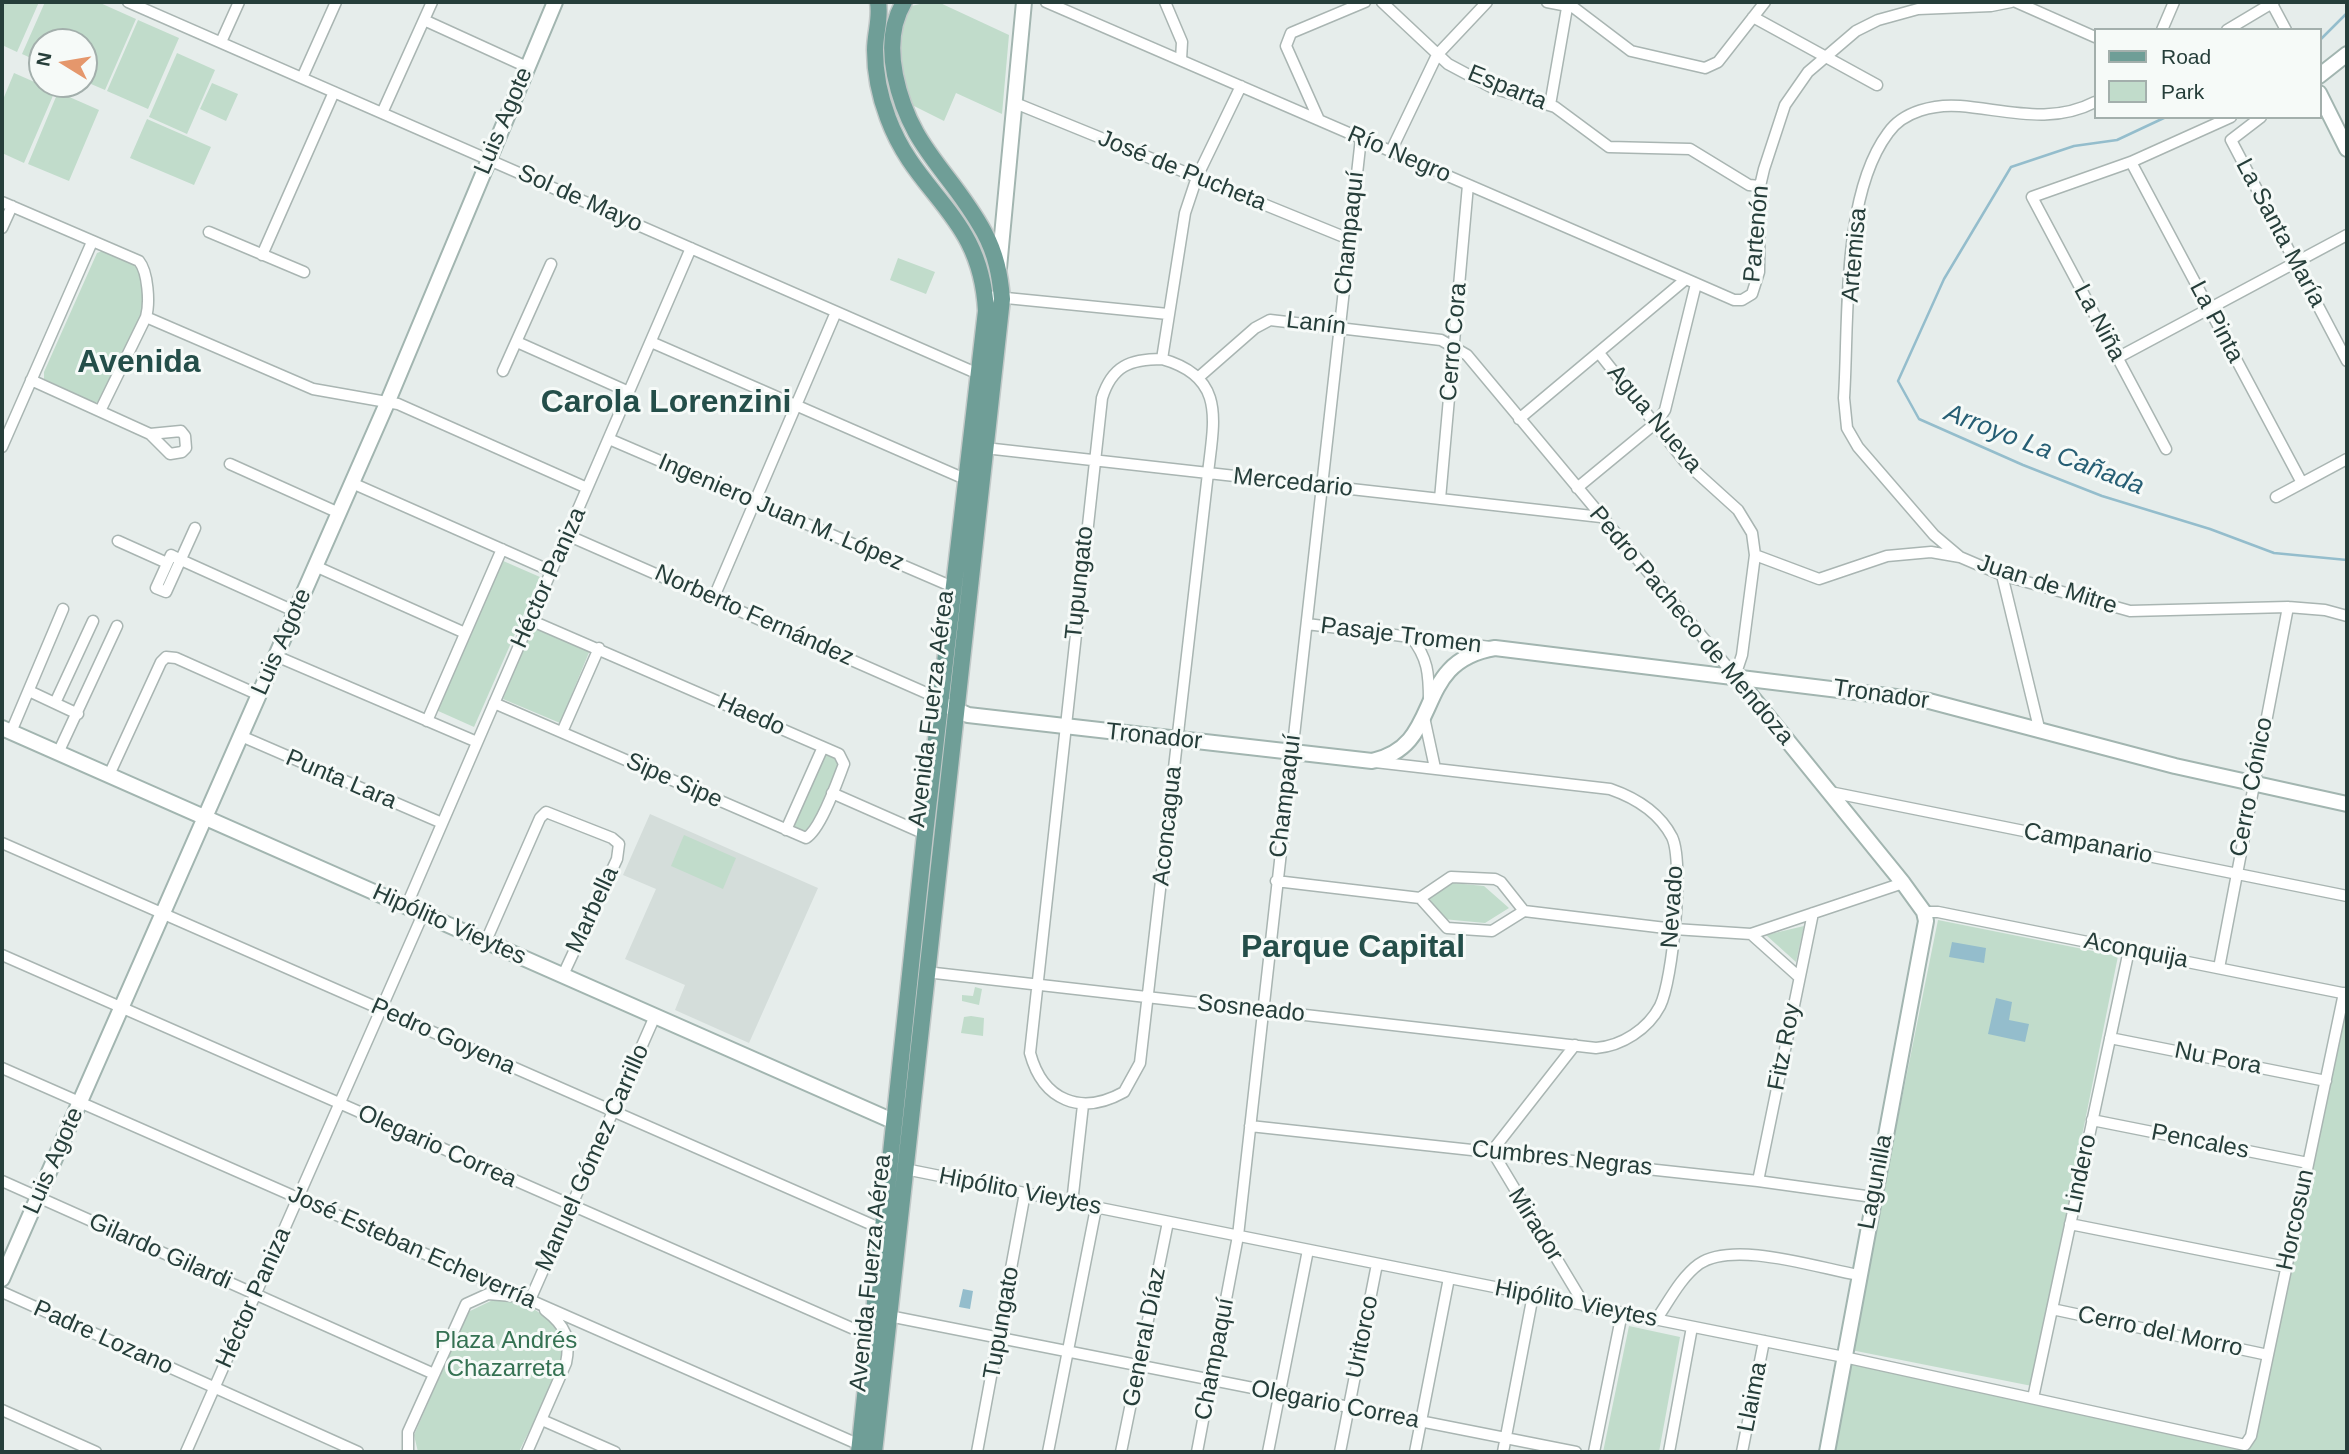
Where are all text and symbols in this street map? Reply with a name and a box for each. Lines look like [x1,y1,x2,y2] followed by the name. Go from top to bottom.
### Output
[28,28,98,98] north arrow
[2094,28,2321,119] legend
[2161,45,2211,68] text: Road
[32,51,55,68] text: N
[1463,59,1551,117] street label: Esparta
[469,63,539,179] street label: Luis Agote
[2161,80,2204,103] text: Park
[1343,120,1455,190] street label: Río Negro
[1094,124,1270,218] street label: José de Pucheta
[2229,154,2331,312] street label: La Santa María
[513,159,647,239] street label: Sol de Mayo
[1329,170,1371,296] street label: Champaquí
[1738,184,1776,284] street label: Partenón
[1837,207,1873,303] street label: Artemisa
[2183,276,2249,368] street label: La Pinta
[2067,280,2131,366] street label: La Niña
[1434,282,1474,402] street label: Cerro Cora
[1284,306,1348,342] street label: Lanín
[77,344,201,382] district label: Avenida
[1601,359,1707,479] street label: Agua Nueva
[541,384,791,422] district label: Carola Lorenzini
[1940,398,2148,502] water label: Arroyo La Cañada
[654,448,908,578] street label: Ingeniero Juan M. López
[1232,462,1354,504] street label: Mercedario
[1583,501,1799,751] street label: Pedro Pacheco de Mendoza
[505,503,593,653] street label: Héctor Paniza
[1060,525,1100,641] street label: Tupungato
[1973,549,2121,621] street label: Juan de Mitre
[650,559,858,673] street label: Norberto Fernández
[246,584,318,700] street label: Luis Agote
[903,589,961,829] street label: Avenida Fuerza Aérea
[1319,612,1483,660] street label: Pasaje Tromen
[1831,674,1931,716] street label: Tronador
[713,687,789,743] street label: Haedo
[2224,715,2280,859] street label: Cerro Cónico
[1105,718,1203,756] street label: Tronador
[1264,733,1308,859] street label: Champaquí
[281,744,401,816] street label: Punta Lara
[621,747,727,815] street label: Sipe Sipe
[1147,765,1189,887] street label: Aconcagua
[2021,817,2155,871] street label: Campanario
[561,862,625,958] street label: Marbella
[1656,865,1690,949] street label: Nevado
[368,878,530,972] street label: Hipólito Vieytes
[2082,927,2190,975] street label: Aconquija
[1241,929,1465,967] district label: Parque Capital
[1196,989,1306,1029] street label: Sosneado
[366,992,520,1082] street label: Pedro Goyena
[1762,1001,1808,1093] street label: Fitz Roy
[2172,1036,2264,1082] street label: Nu Pora
[530,1040,656,1276] street label: Manuel Gómez Carrillo
[353,1099,521,1195] street label: Olegario Correa
[18,1103,90,1219] street label: Luis Agote
[2149,1118,2251,1166] street label: Pencales
[1853,1132,1899,1232] street label: Lagunilla
[2059,1132,2103,1216] street label: Lindero
[1470,1135,1654,1183] street label: Cumbres Negras
[844,1153,898,1393] street label: Avenida Fuerza Aérea
[936,1162,1104,1222] street label: Hipólito Vieytes
[2271,1167,2321,1273] street label: Horcosun
[284,1180,540,1316] street label: José Esteban Echeverría
[1501,1183,1569,1267] street label: Mirador
[84,1208,236,1296] street label: Gilardo Gilardi
[210,1223,298,1373] street label: Héctor Paniza
[978,1264,1026,1382] street label: Tupungato
[1117,1265,1173,1409] street label: General Díaz
[1492,1274,1660,1334] street label: Hipólito Vieytes
[1341,1293,1385,1381] street label: Uritorco
[29,1294,177,1382] street label: Padre Lozano
[1189,1295,1241,1423] street label: Champaquí
[2075,1300,2245,1364] street label: Cerro del Morro
[435,1327,577,1383] park label: Plaza Andrés Chazarreta
[1732,1360,1774,1434] street label: Llaima
[1248,1375,1422,1435] street label: Olegario Correa

